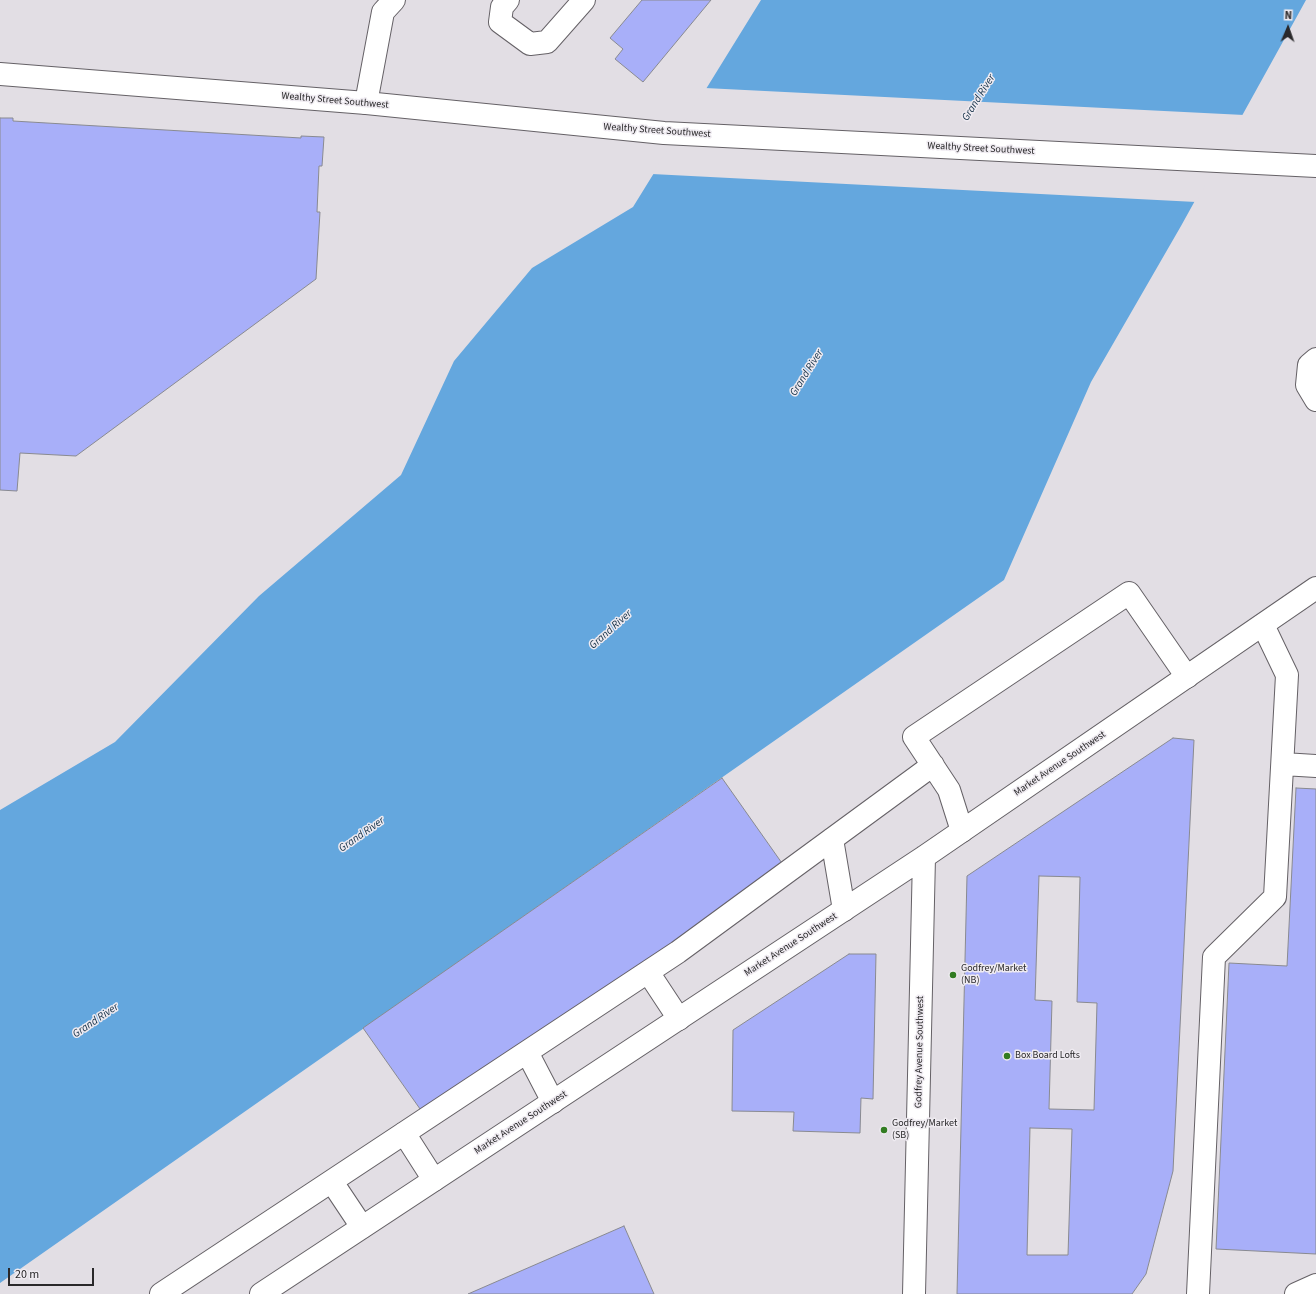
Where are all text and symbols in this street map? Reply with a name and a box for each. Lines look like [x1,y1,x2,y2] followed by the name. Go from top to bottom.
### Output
[1268,8,1308,48] north arrow
[1285,8,1292,23] text: N
[959,72,999,124] water label: Grand River
[281,90,389,112] street label: Wealthy Street Southwest
[603,121,711,141] street label: Wealthy Street Southwest
[927,140,1035,158] street label: Wealthy Street Southwest
[787,347,827,399] water label: Grand River
[587,608,635,652] water label: Grand River
[1012,729,1108,799] street label: Market Avenue Southwest
[337,815,387,855] water label: Grand River
[742,911,840,979] street label: Market Avenue Southwest
[961,963,1026,986] place label: Godfrey/Market (NB)
[948,970,958,980] marker: Godfrey/Market (NB)
[913,996,927,1108] street label: Godfrey Avenue Southwest
[71,1001,121,1041] water label: Grand River
[1015,1050,1080,1062] place label: Box Board Lofts
[1002,1051,1012,1061] marker: Box Board Lofts
[472,1089,570,1157] street label: Market Avenue Southwest
[892,1118,957,1142] place label: Godfrey/Market (SB)
[879,1125,889,1135] marker: Godfrey/Market (SB)
[10,1260,96,1286] scale bar
[15,1266,39,1283] text: 20 m

